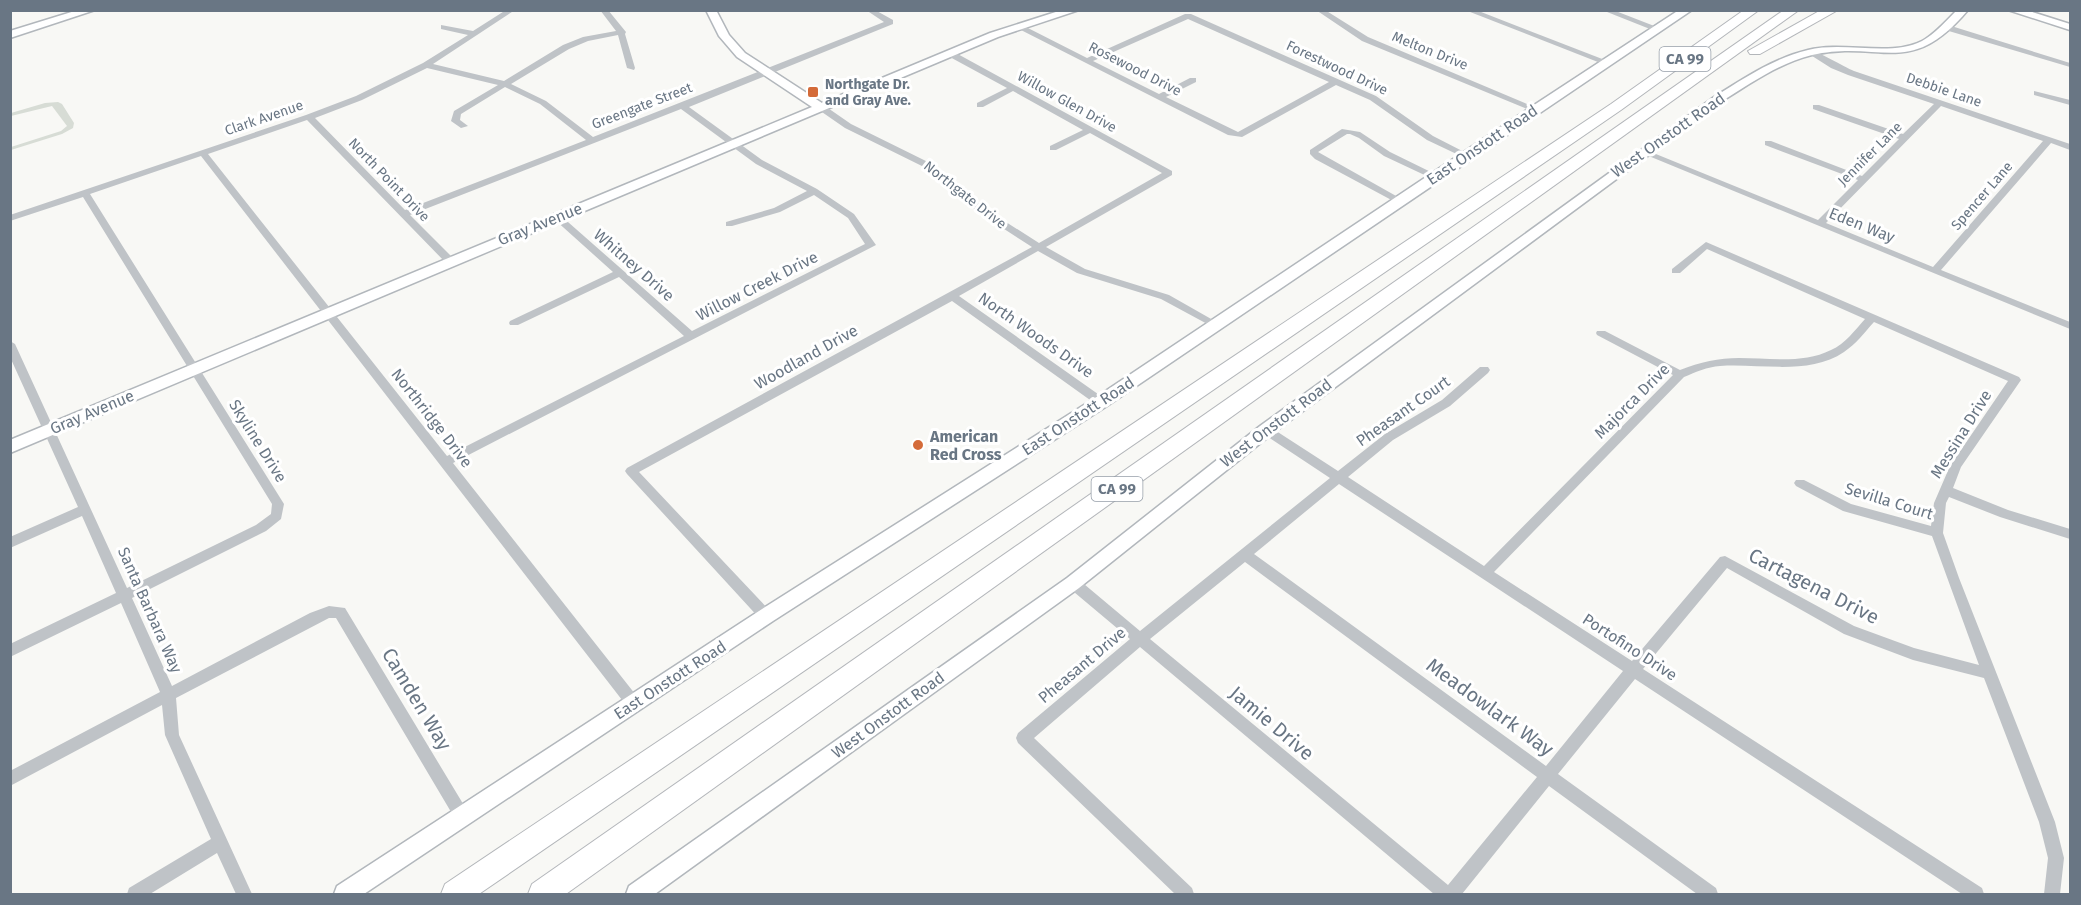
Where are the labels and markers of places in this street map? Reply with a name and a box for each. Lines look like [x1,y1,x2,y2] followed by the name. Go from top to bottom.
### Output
[825,76,911,109] place label: Northgate Dr. and Gray Ave.
[806,85,820,99] marker: Northgate Dr. and Gray Ave.
[929,427,1002,464] place label: American Red Cross
[911,438,925,452] marker: American Red Cross

